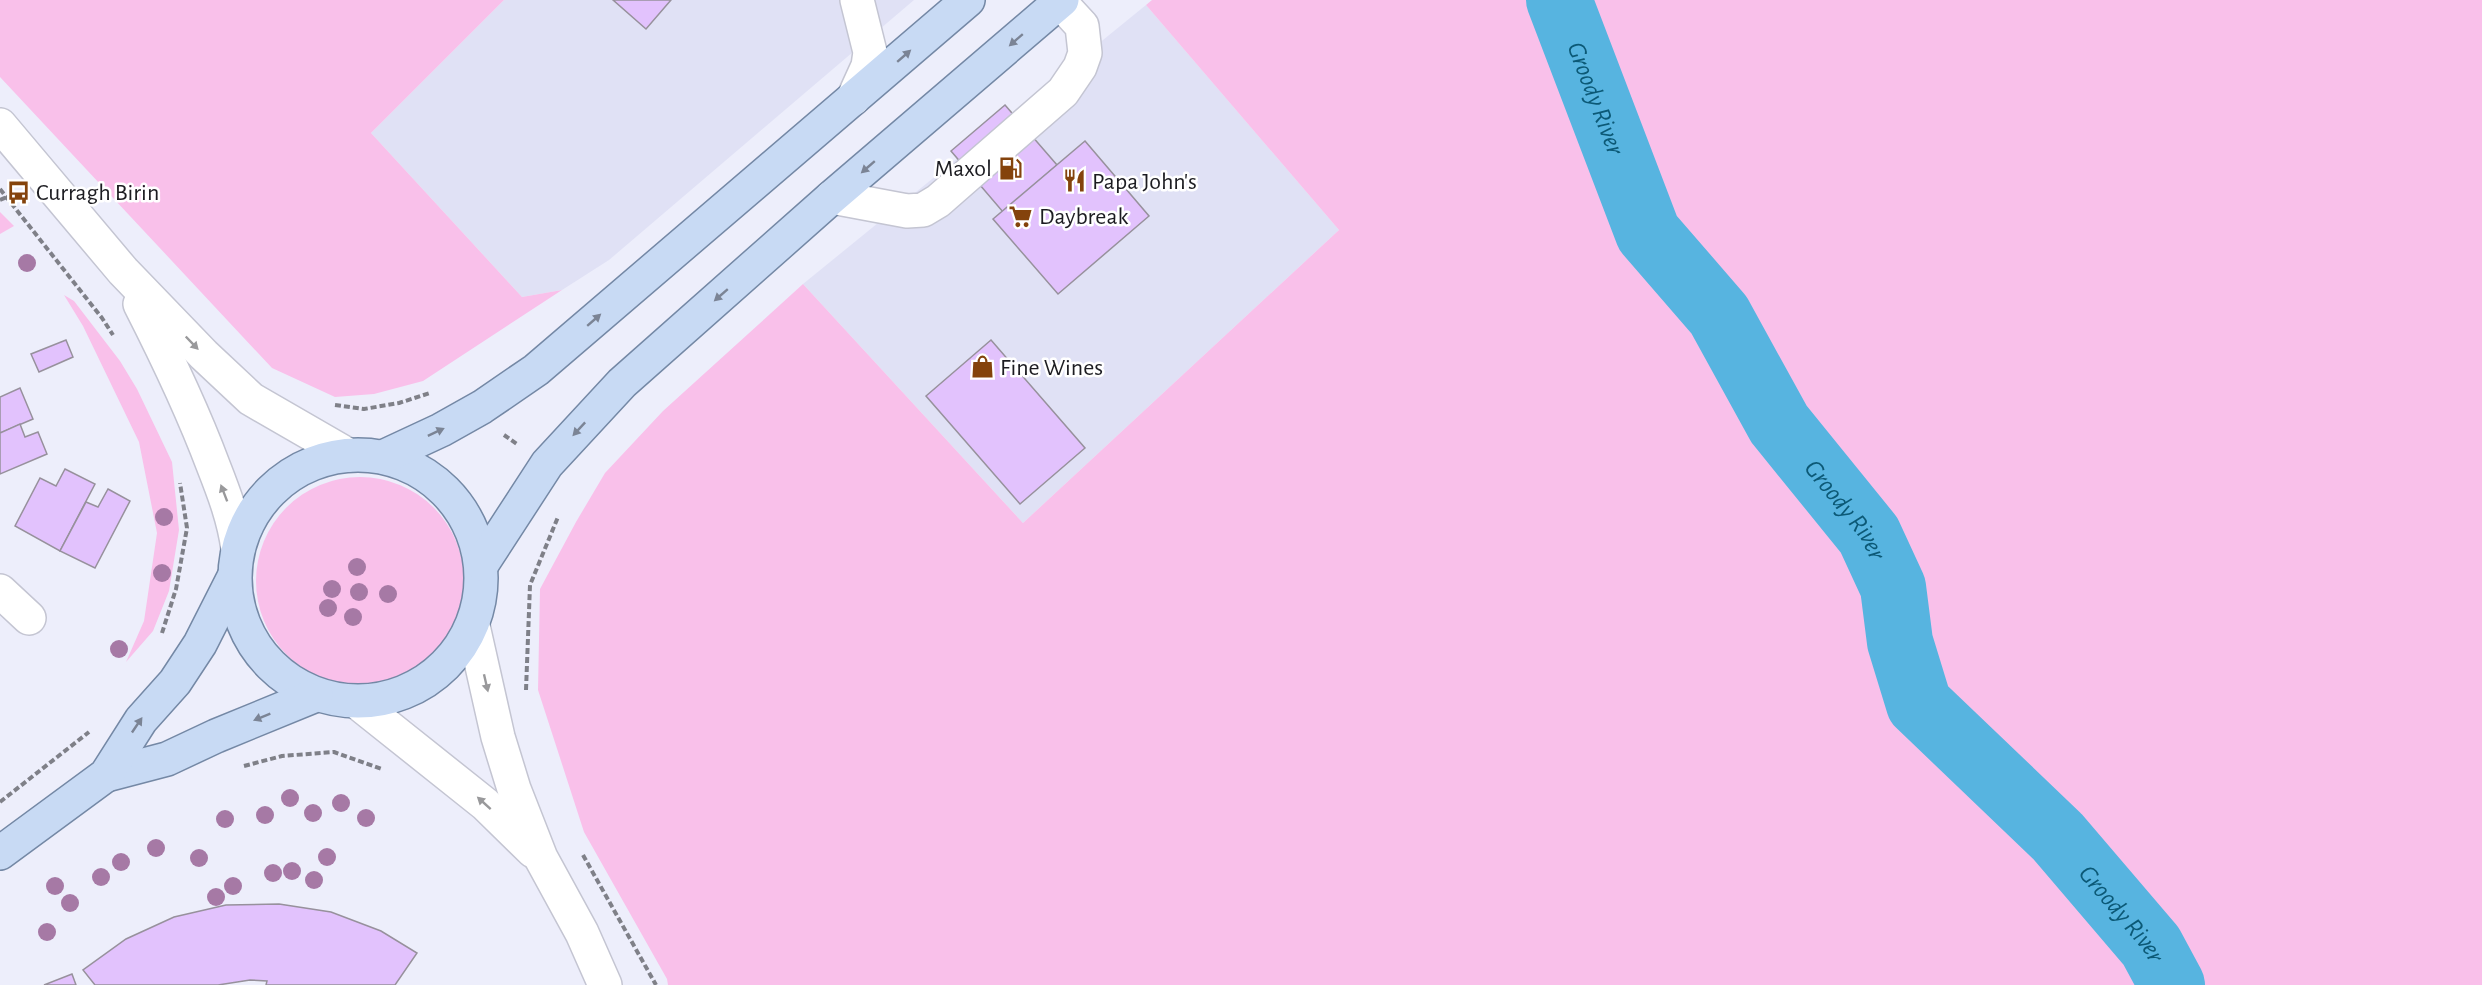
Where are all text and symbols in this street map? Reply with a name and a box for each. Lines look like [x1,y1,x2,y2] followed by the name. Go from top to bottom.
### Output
[1009,33,1024,46] one-way arrow
[1562,39,1629,160] water label: Groody River
[896,50,911,63] one-way arrow
[997,155,1023,181] fuel station icon: Maxol
[934,157,992,181] place label: Maxol
[861,160,876,173] one-way arrow
[1061,168,1087,194] restaurant icon: Papa John's
[1092,170,1197,194] place label: Papa John's
[5,179,31,205] bus stop icon: Curragh Birin
[36,181,159,205] place label: Curragh Birin
[1008,203,1034,229] supermarket icon: Daybreak
[1039,205,1129,229] place label: Daybreak
[714,288,729,301] one-way arrow
[586,314,601,327] one-way arrow
[185,336,199,350] one-way arrow
[969,354,995,380] shop icon: Fine Wines
[1000,356,1103,380] place label: Fine Wines
[573,421,586,436] one-way arrow
[427,428,444,437] one-way arrow
[1799,455,1891,565] water label: Groody River
[218,484,228,502] one-way arrow
[481,674,491,692] one-way arrow
[252,712,270,722] one-way arrow
[132,717,143,734] one-way arrow
[477,797,492,810] one-way arrow
[2074,860,2170,968] water label: Groody River

